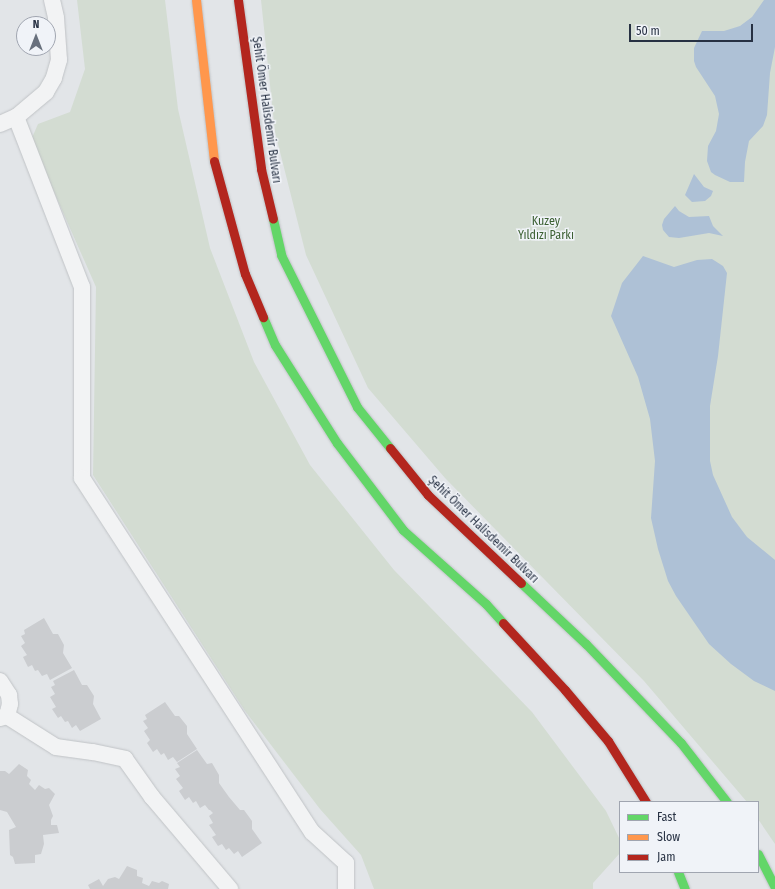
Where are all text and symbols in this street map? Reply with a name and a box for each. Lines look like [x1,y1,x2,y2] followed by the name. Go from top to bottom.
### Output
[16,16,56,56] north arrow
[631,16,755,42] scale bar
[33,18,39,31] text: N
[636,24,660,38] text: 50 m
[249,36,283,184] street label: Şehit Ömer Halisdemir Bulvarı
[518,215,574,243] park label: Kuzey Yıldızı Parkı
[425,473,541,587] street label: Şehit Ömer Halisdemir Bulvarı
[619,801,759,873] legend
[657,810,676,824] text: Fast
[657,830,680,844] text: Slow
[657,850,675,864] text: Jam

